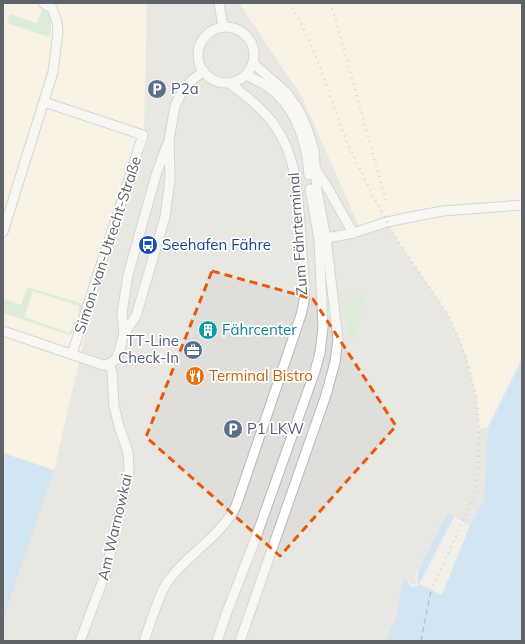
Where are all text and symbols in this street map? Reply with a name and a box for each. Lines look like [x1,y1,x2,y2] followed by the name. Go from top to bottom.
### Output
[146,78,168,100] parking icon: P2a
[171,79,199,98] place label: P2a
[70,154,145,336] street label: Simon-van-Utrecht-Straße
[284,172,311,296] street label: Zum Fährterminal
[137,234,159,256] bus stop icon: Seehafen Fähre
[162,235,271,254] place label: Seehafen Fähre
[197,319,219,341] building icon: Fährcenter
[222,320,297,339] place label: Fährcenter
[118,331,179,367] place label: TT-Line Check-In
[182,339,204,361] office icon: TT-Line Check-In
[184,365,206,387] restaurant icon: Terminal Bistro
[209,366,313,385] place label: Terminal Bistro
[222,418,244,440] parking icon: P1 LKW
[247,419,304,438] place label: P1 LKW
[93,472,136,582] street label: Am Warnowkai

